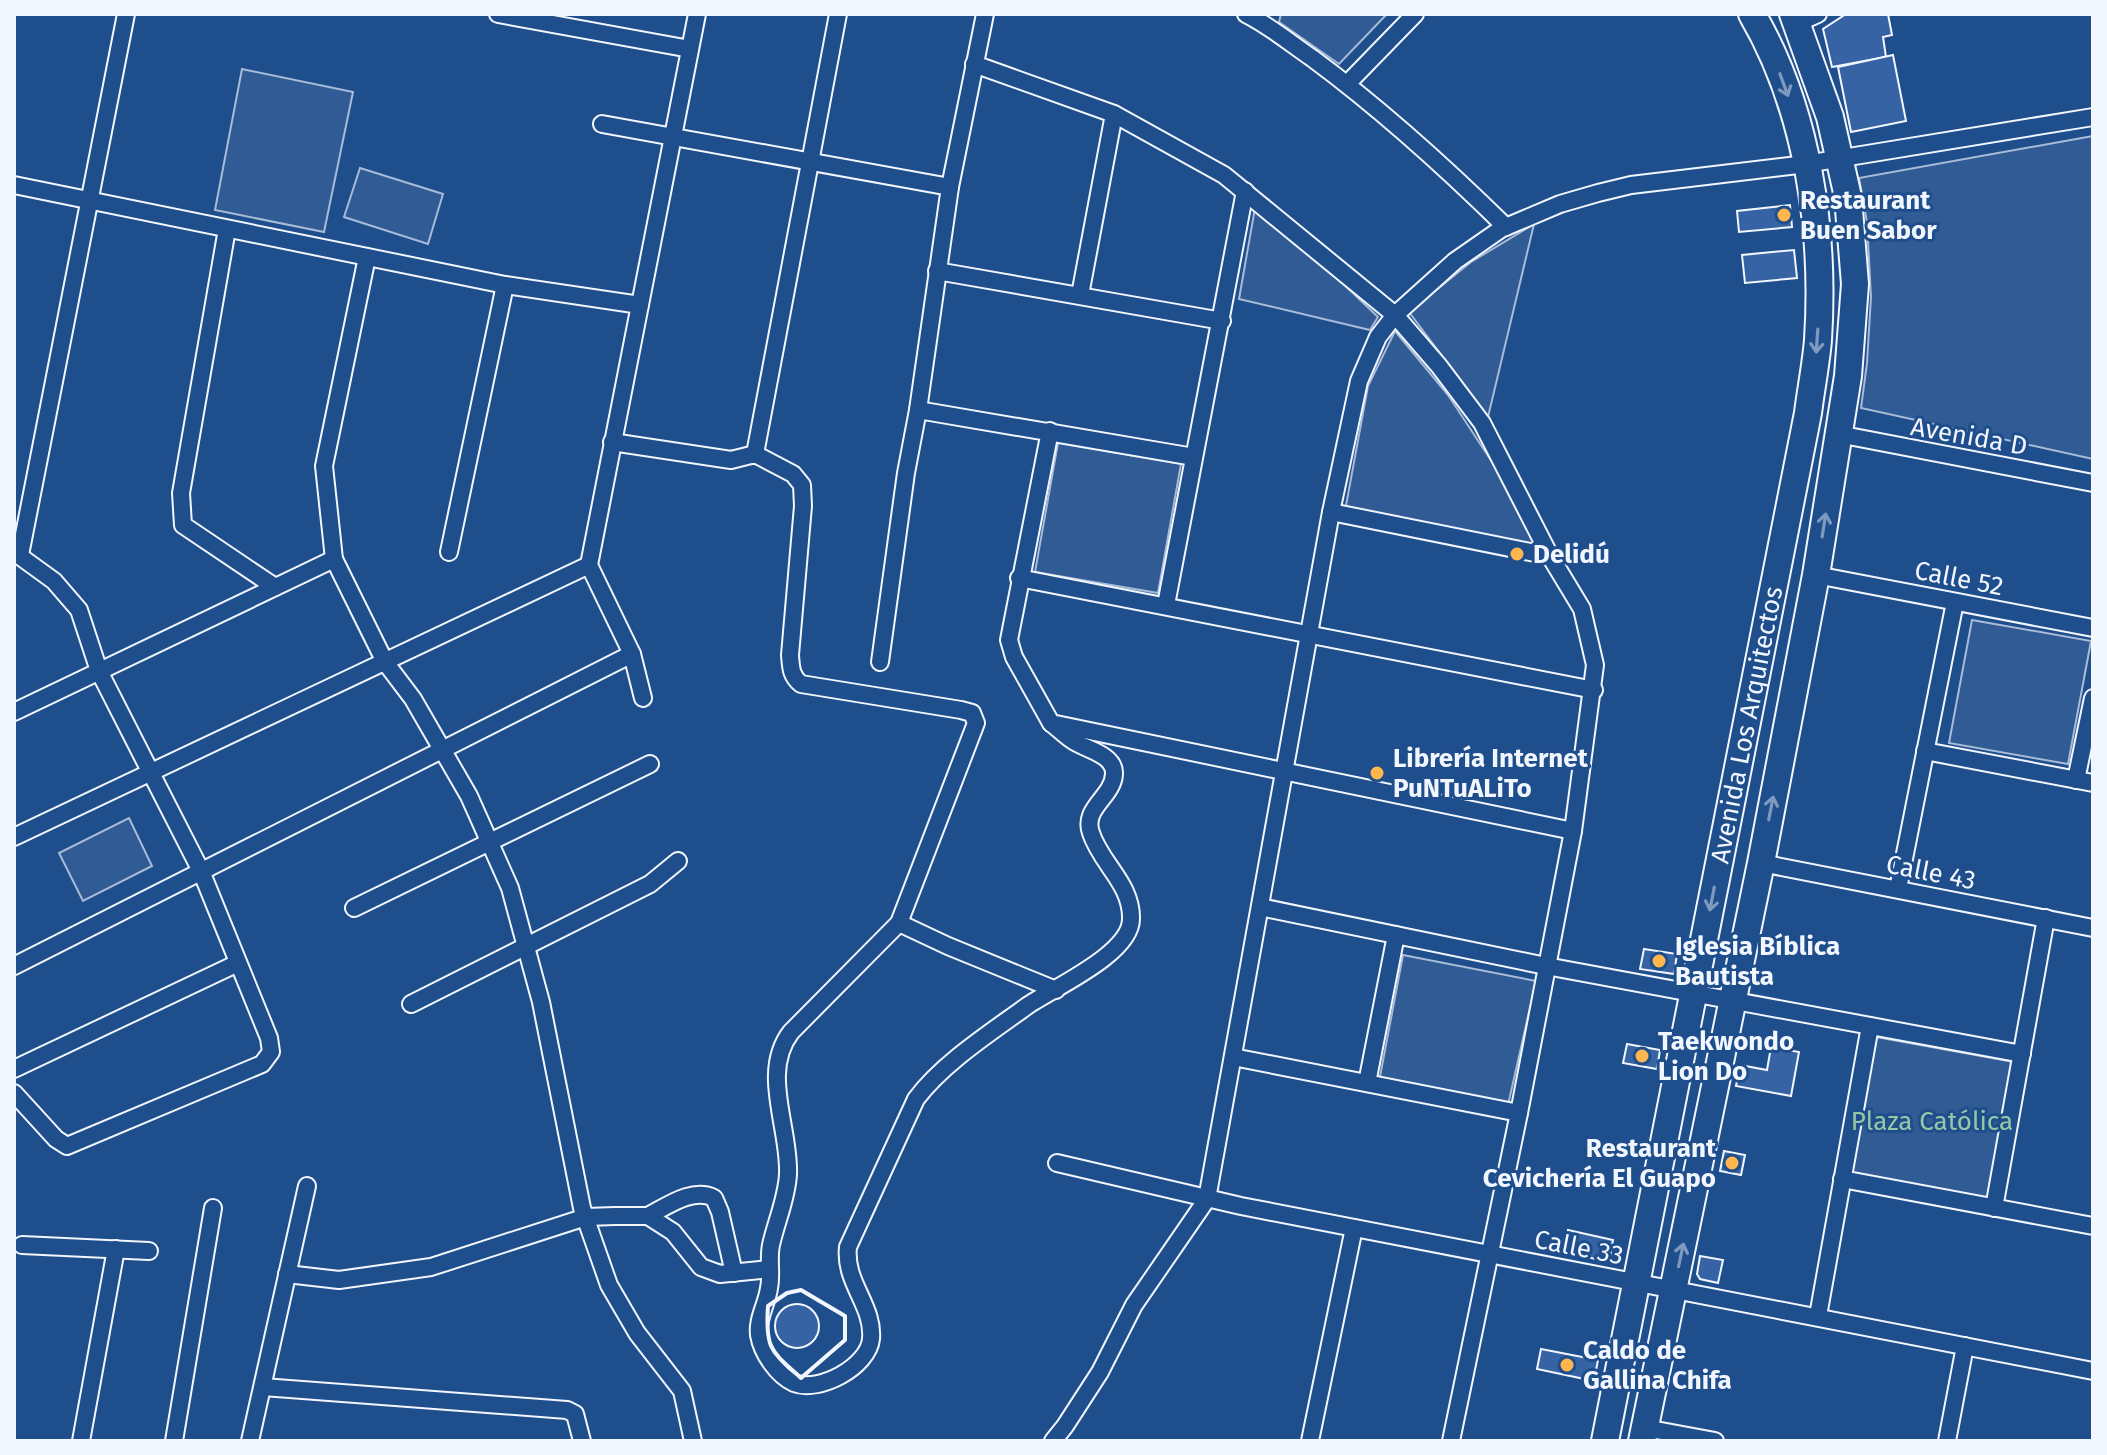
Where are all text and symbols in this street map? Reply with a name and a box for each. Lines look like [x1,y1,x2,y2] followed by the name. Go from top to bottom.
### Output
[1777,72,1792,97] one-way arrow
[1800,185,1937,246] place label: Restaurant Buen Sabor
[1775,206,1793,224] marker: Restaurant Buen Sabor
[1809,327,1824,354] one-way arrow
[1908,411,2030,462] street label: Avenida D
[1817,513,1832,538] one-way arrow
[1533,539,1610,570] place label: Delidú
[1508,545,1526,563] marker: Delidú
[1912,555,2006,602] street label: Calle 52
[1704,584,1789,866] street label: Avenida Los Arquitectos
[1393,743,1589,804] place label: Librería Internet PuNTuALiTo
[1368,764,1386,782] marker: Librería Internet PuNTuALiTo
[1765,796,1780,821] one-way arrow
[1883,849,1978,896] street label: Calle 43
[1704,886,1719,911] one-way arrow
[1675,931,1840,992] place label: Iglesia Bíblica Bautista
[1650,952,1668,970] marker: Iglesia Bíblica Bautista
[1658,1026,1794,1087] place label: Taekwondo Lion Do
[1633,1047,1651,1065] marker: Taekwondo Lion Do
[1851,1106,2013,1137] park label: Plaza Católica
[1483,1133,1717,1194] place label: Restaurant Cevichería El Guapo
[1723,1154,1741,1172] marker: Restaurant Cevichería El Guapo
[1532,1224,1626,1271] street label: Calle 33
[1674,1243,1689,1268] one-way arrow
[1583,1335,1732,1396] place label: Caldo de Gallina Chifa
[1558,1356,1576,1374] marker: Caldo de Gallina Chifa

